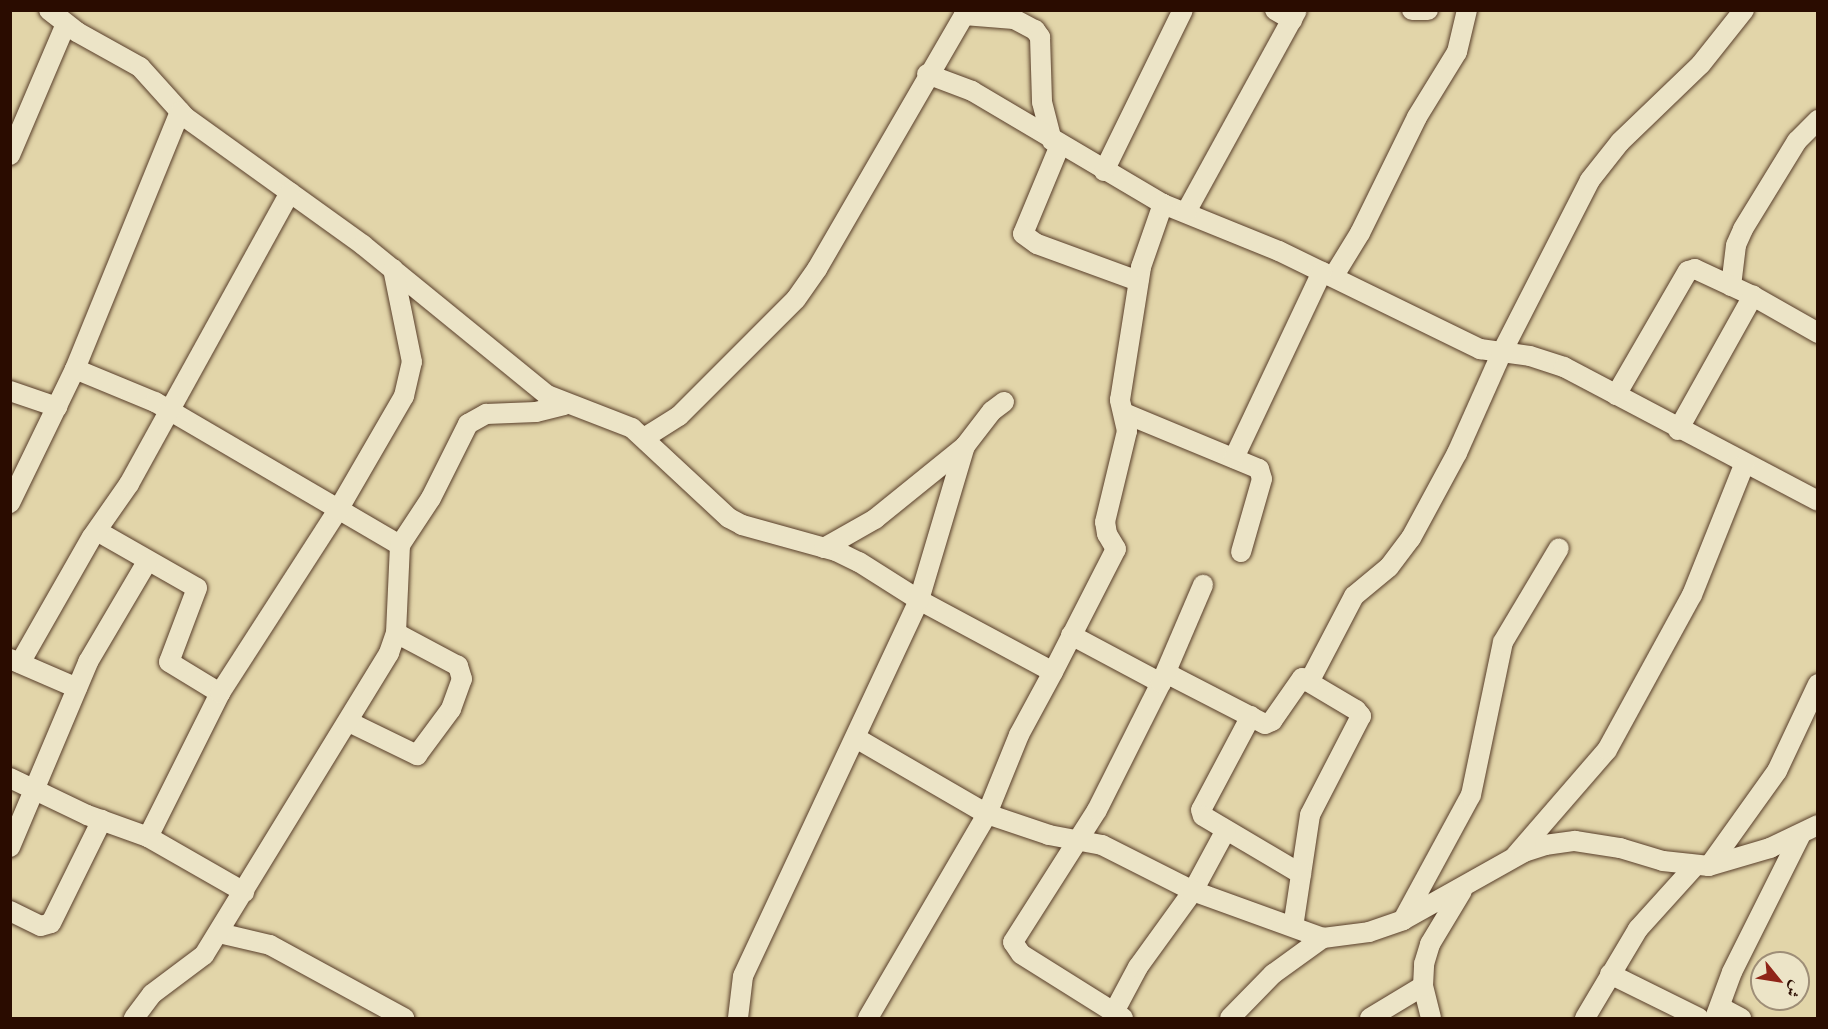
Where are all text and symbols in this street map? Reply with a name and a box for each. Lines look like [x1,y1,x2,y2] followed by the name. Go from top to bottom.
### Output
[1750,951,1810,1011] north arrow
[1781,977,1806,1001] text: ش

